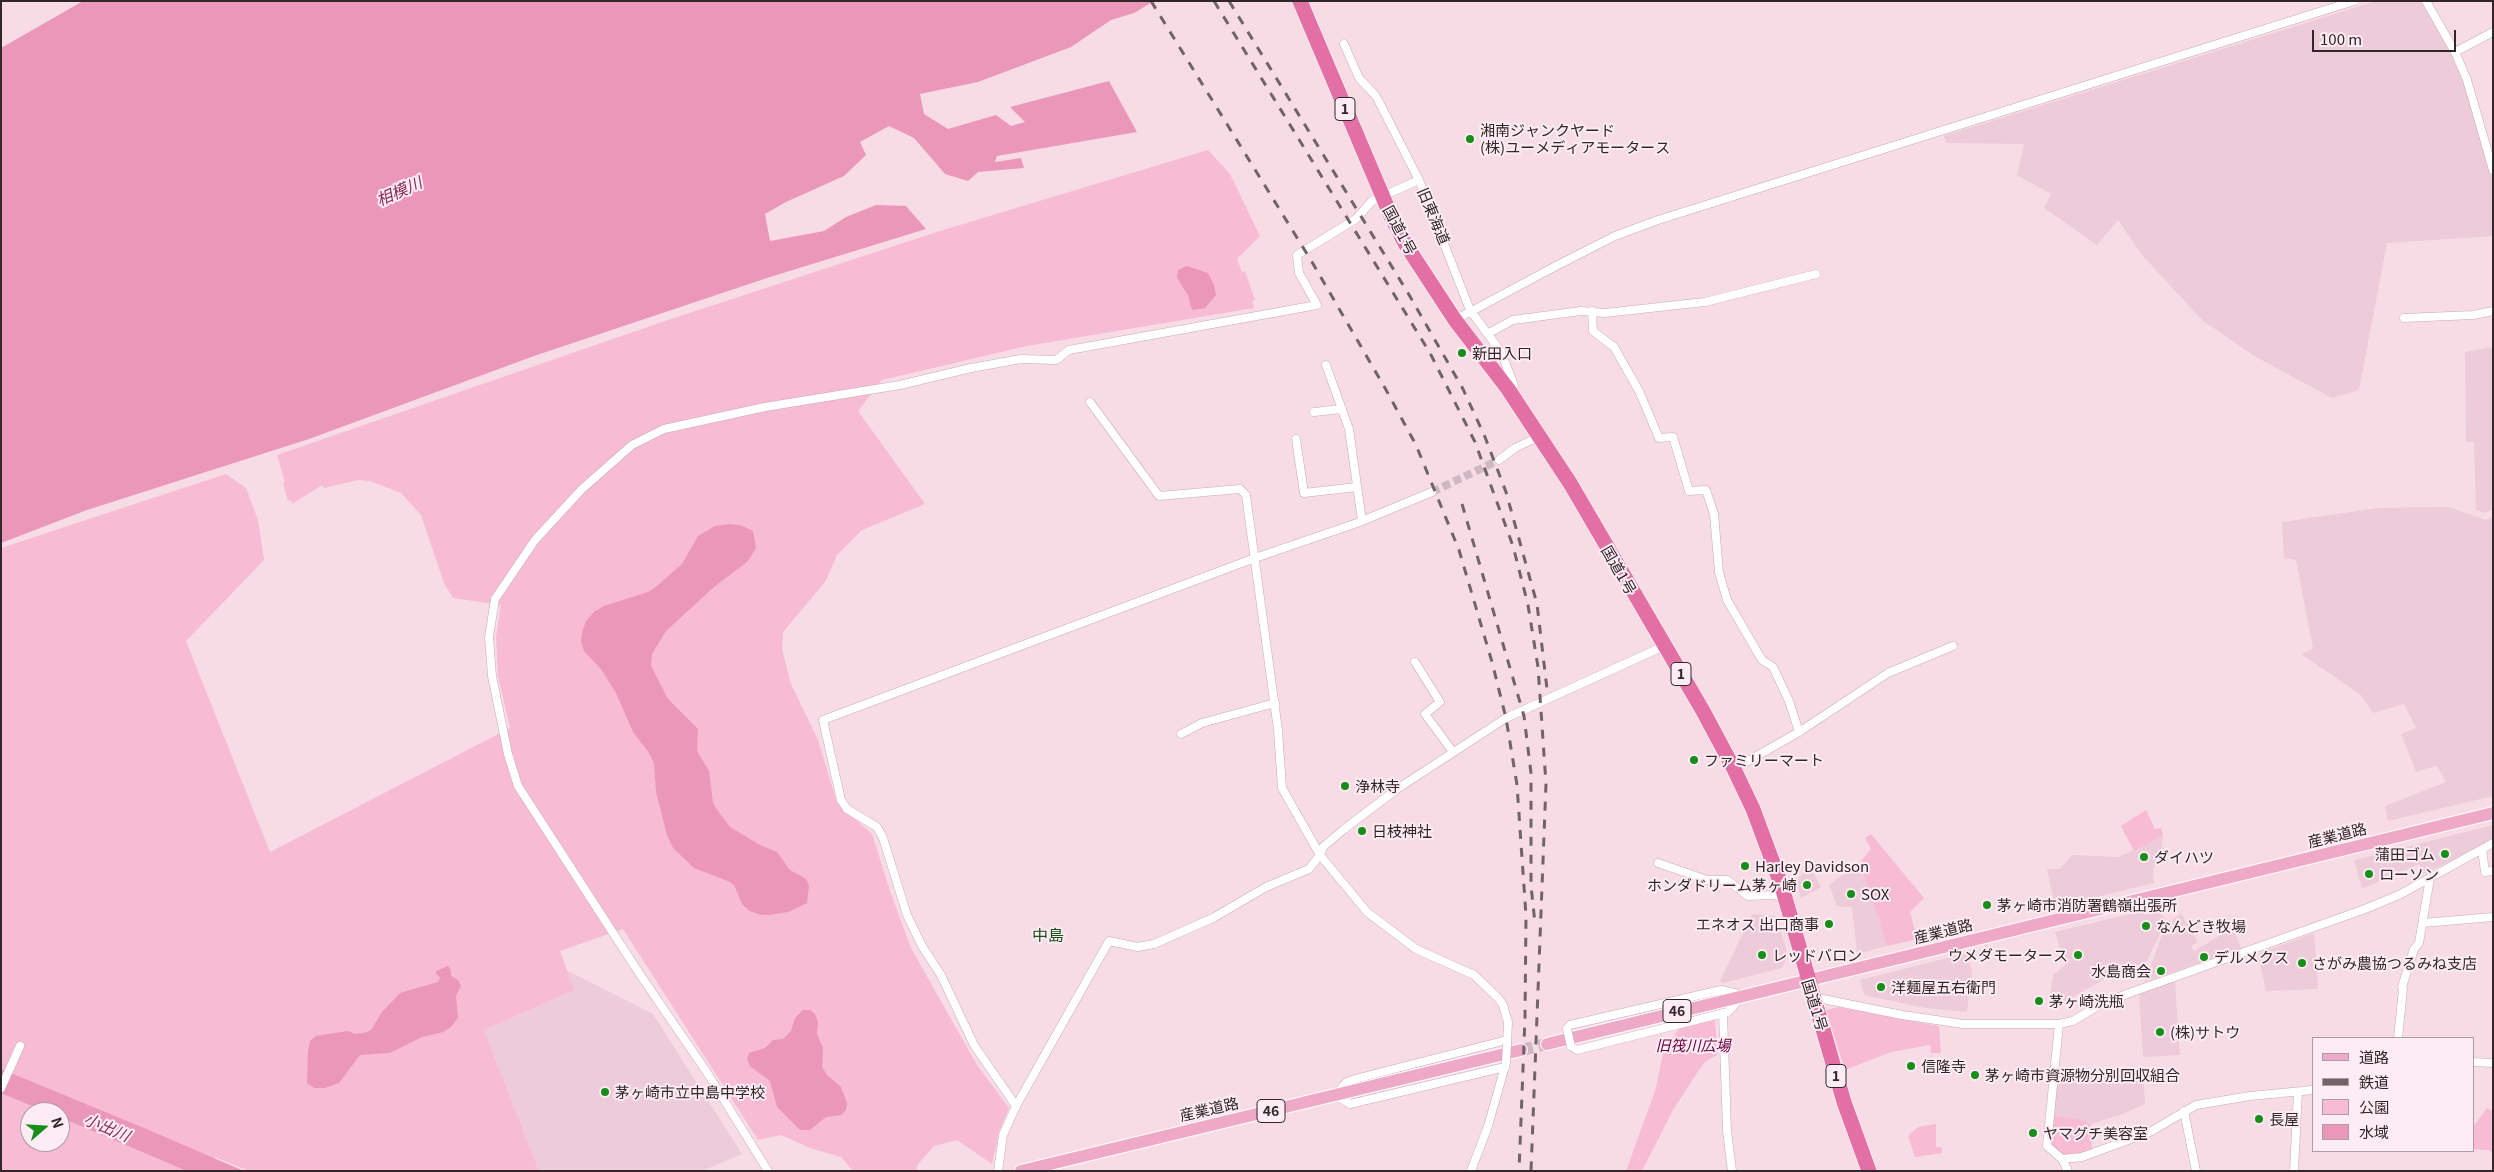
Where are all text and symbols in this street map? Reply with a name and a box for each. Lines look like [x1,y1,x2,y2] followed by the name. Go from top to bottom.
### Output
[2314,20,2458,52] scale bar
[2320,28,2362,49] text: 100 m
[1335,98,1355,120] road number: 1
[1480,121,1670,156] place label: 湘南ジャンクヤード (株)ユーメディアモータース
[1464,133,1476,145] marker: 湘南ジャンクヤード (株)ユーメディアモータース
[373,172,425,210] water label: 相模川
[1414,185,1454,247] street label: 旧東海道
[1380,202,1420,258] street label: 国道1号
[1472,344,1532,362] place label: 新田入口
[1456,347,1468,359] marker: 新田入口
[1598,542,1640,598] street label: 国道1号
[1671,662,1691,686] road number: 1
[1704,751,1824,769] place label: ファミリーマート
[1688,754,1700,766] marker: ファミリーマート
[1355,777,1400,795] place label: 浄林寺
[1339,780,1351,792] marker: 浄林寺
[2306,819,2368,851] street label: 産業道路
[1372,822,1432,840] place label: 日枝神社
[1356,825,1368,837] marker: 日枝神社
[2375,845,2435,863] place label: 蒲田ゴム
[2154,848,2214,866] place label: ダイハツ
[2439,848,2451,860] marker: 蒲田ゴム
[2138,851,2150,863] marker: ダイハツ
[1755,857,1869,875] place label: Harley Davidson
[1739,860,1751,872] marker: Harley Davidson
[2379,865,2439,883] place label: ローソン
[2363,868,2375,880] marker: ローソン
[1647,876,1797,894] place label: ホンダドリーム茅ヶ崎
[1801,879,1813,891] marker: ホンダドリーム茅ヶ崎
[1861,885,1889,903] place label: SOX
[1845,888,1857,900] marker: SOX
[1997,896,2177,914] place label: 茅ヶ崎市消防署鶴嶺出張所
[1981,899,1993,911] marker: 茅ヶ崎市消防署鶴嶺出張所
[1696,915,1819,933] place label: エネオス 出口商事
[1912,915,1974,947] street label: 産業道路
[2156,917,2246,935] place label: なんどき牧場
[1823,918,1835,930] marker: エネオス 出口商事
[2140,920,2152,932] marker: なんどき牧場
[1032,925,1064,945] district label: 中島
[1772,946,1862,964] place label: レッドバロン
[1948,946,2068,964] place label: ウメダモータース
[2214,948,2289,966] place label: デルメクス
[1756,949,1768,961] marker: レッドバロン
[2072,949,2084,961] marker: ウメダモータース
[2198,951,2210,963] marker: デルメクス
[2312,954,2477,972] place label: さがみ農協つるみね支店
[2296,957,2308,969] marker: さがみ農協つるみね支店
[2091,962,2151,980] place label: 水島商会
[2155,965,2167,977] marker: 水島商会
[1799,977,1831,1033] street label: 国道1号
[1891,978,1996,996] place label: 洋麺屋五右衛門
[1875,981,1887,993] marker: 洋麺屋五右衛門
[2049,992,2124,1010] place label: 茅ヶ崎洗瓶
[2033,995,2045,1007] marker: 茅ヶ崎洗瓶
[1663,999,1691,1022] road number: 46
[2170,1023,2240,1041] place label: (株)サトウ
[2154,1026,2166,1038] marker: (株)サトウ
[1656,1036,1730,1054] park label: 旧筏川広場
[2312,1037,2474,1152] legend
[2359,1046,2389,1067] text: 道路
[1921,1057,1966,1075] place label: 信隆寺
[1905,1060,1917,1072] marker: 信隆寺
[1826,1064,1846,1088] road number: 1
[1985,1066,2180,1084] place label: 茅ヶ崎市資源物分別回収組合
[1969,1069,1981,1081] marker: 茅ヶ崎市資源物分別回収組合
[2359,1071,2389,1092] text: 鉄道
[615,1083,765,1101] place label: 茅ヶ崎市立中島中学校
[599,1086,611,1098] marker: 茅ヶ崎市立中島中学校
[1178,1093,1240,1125] street label: 産業道路
[2359,1096,2389,1117] text: 公園
[1257,1100,1285,1122] road number: 46
[20,1102,70,1152] north arrow
[81,1109,133,1145] water label: 小出川
[2269,1110,2299,1128] place label: 長屋
[2253,1113,2265,1125] marker: 長屋
[47,1114,69,1131] text: N
[2359,1121,2389,1142] text: 水域
[2043,1124,2148,1142] place label: ヤマグチ美容室
[2027,1127,2039,1139] marker: ヤマグチ美容室

